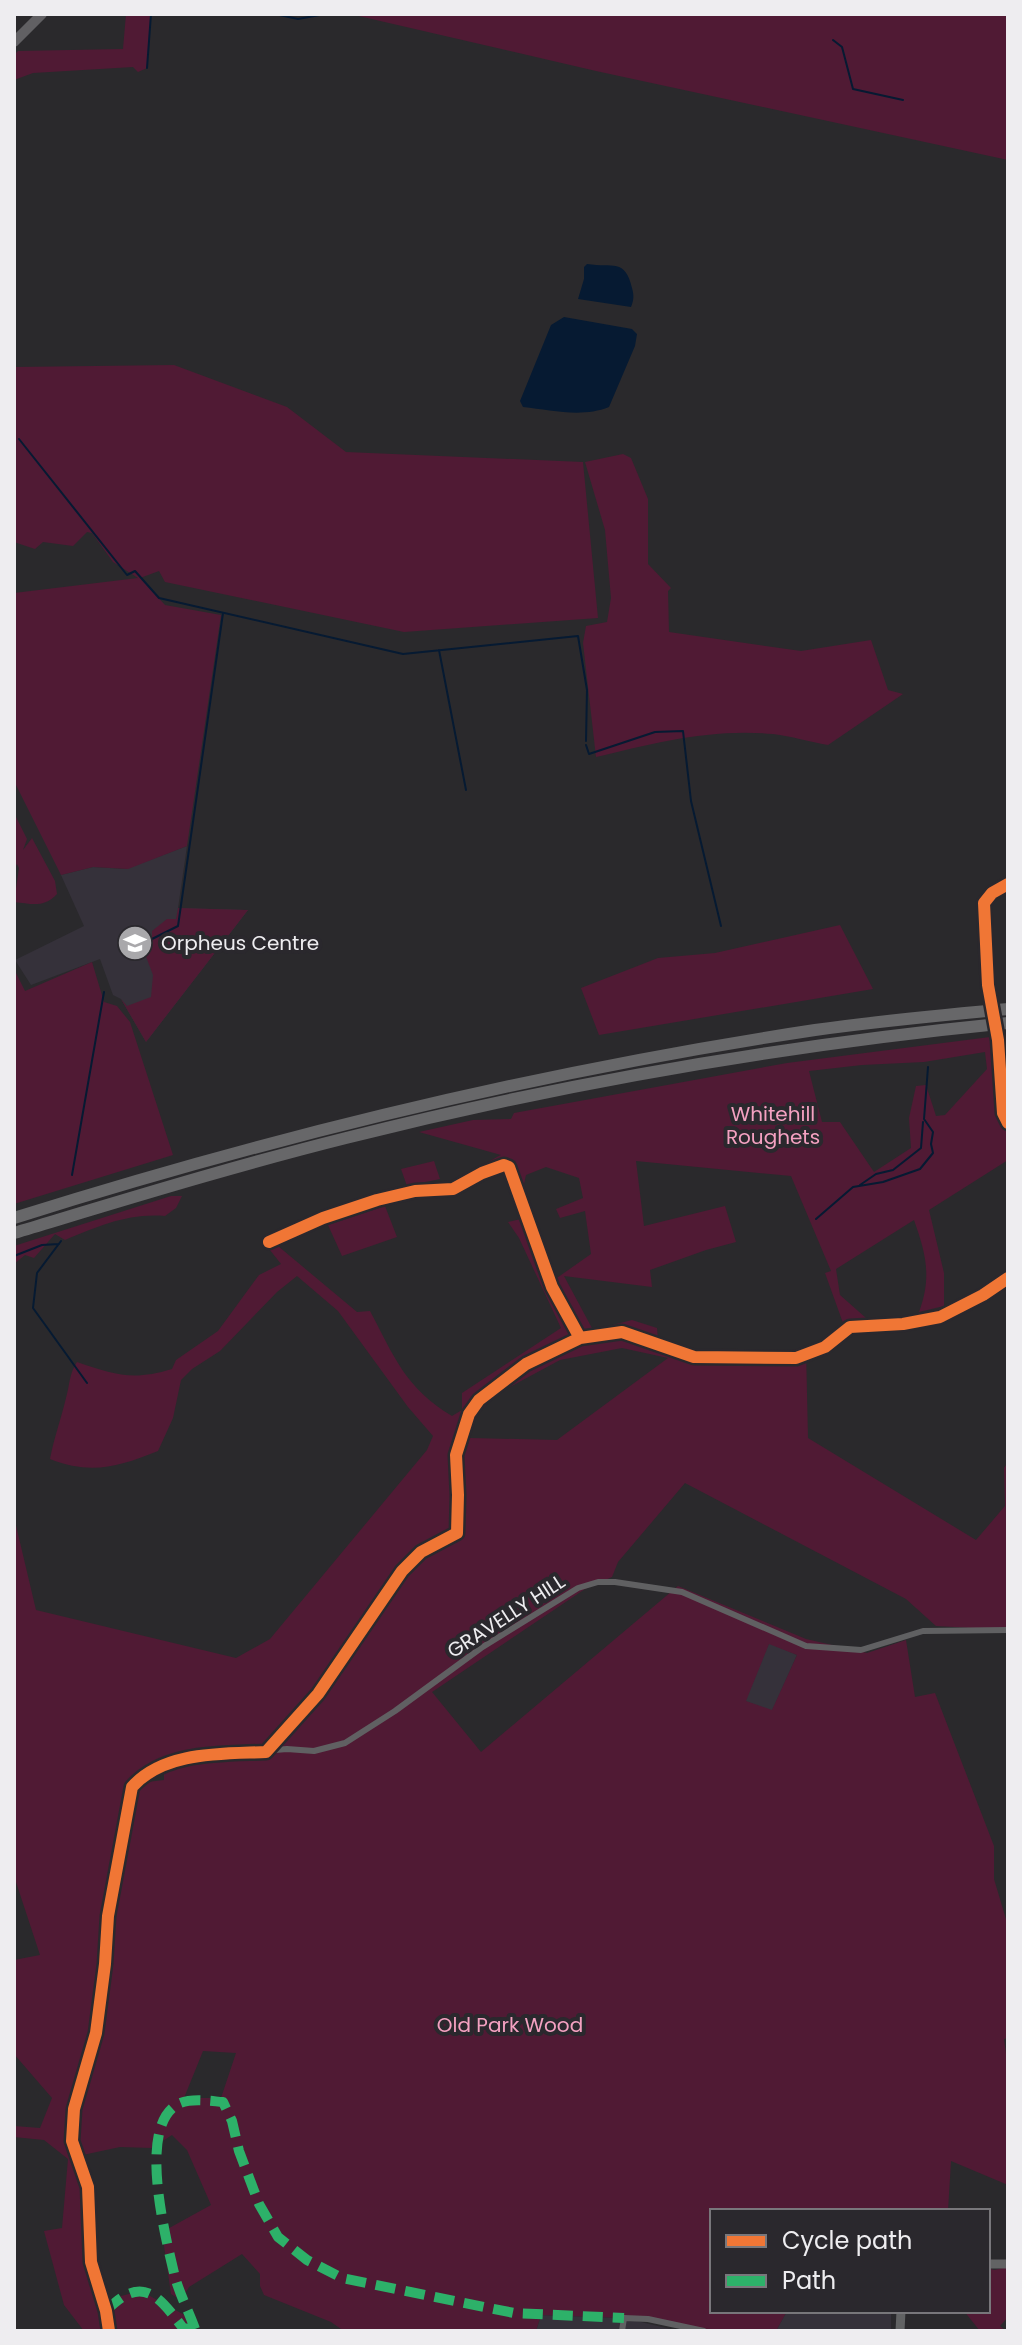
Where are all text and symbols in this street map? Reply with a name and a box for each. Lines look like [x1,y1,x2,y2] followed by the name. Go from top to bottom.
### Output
[116,924,154,962] school or university icon: Orpheus Centre
[161,929,319,957] place label: Orpheus Centre
[726,1100,820,1151] park label: Whitehill Roughets
[442,1567,571,1665] street label: GRAVELLY HILL
[437,2011,583,2039] park label: Old Park Wood
[710,2209,990,2313] legend
[782,2224,912,2257] text: Cycle path
[782,2264,836,2297] text: Path

